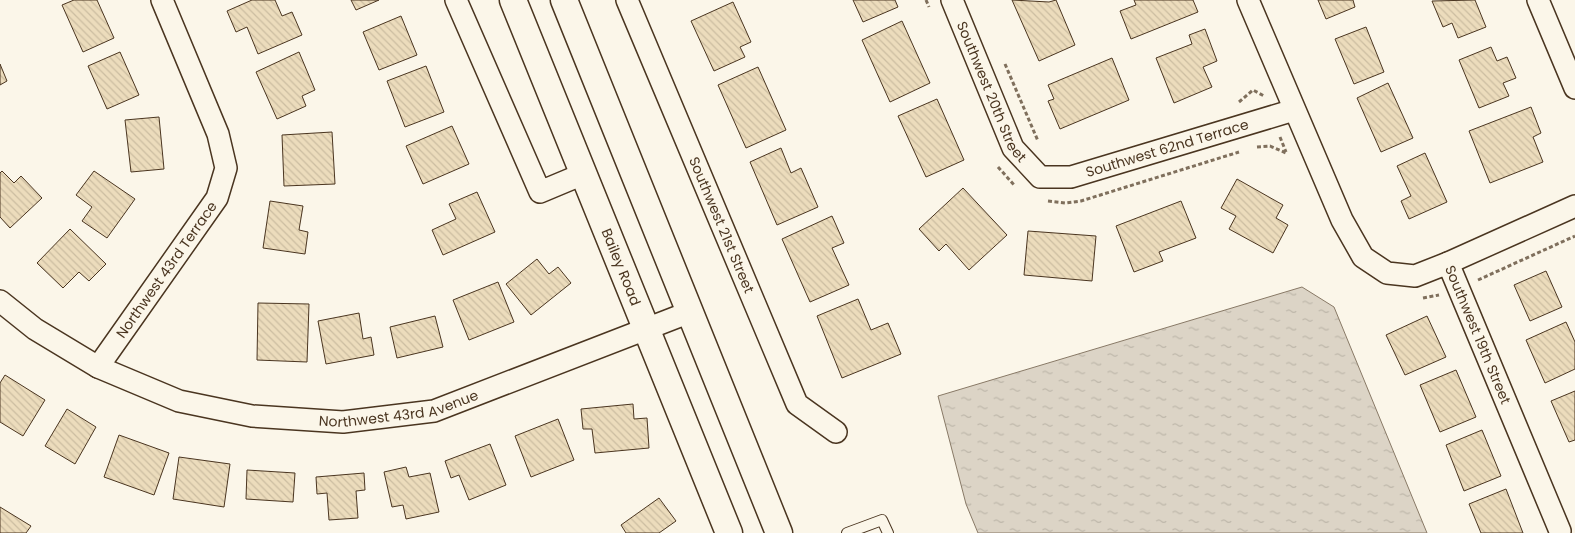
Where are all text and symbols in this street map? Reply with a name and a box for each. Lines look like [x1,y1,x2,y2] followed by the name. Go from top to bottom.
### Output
[952,18,1031,167] street label: Southwest 20th Street
[1083,114,1251,182] street label: Southwest 62nd Terrace
[684,154,759,296] street label: Southwest 21st Street
[111,197,222,342] street label: Northwest 43rd Terrace
[597,225,646,309] street label: Bailey Road
[1440,262,1516,407] street label: Southwest 19th Street
[318,385,481,432] street label: Northwest 43rd Avenue

